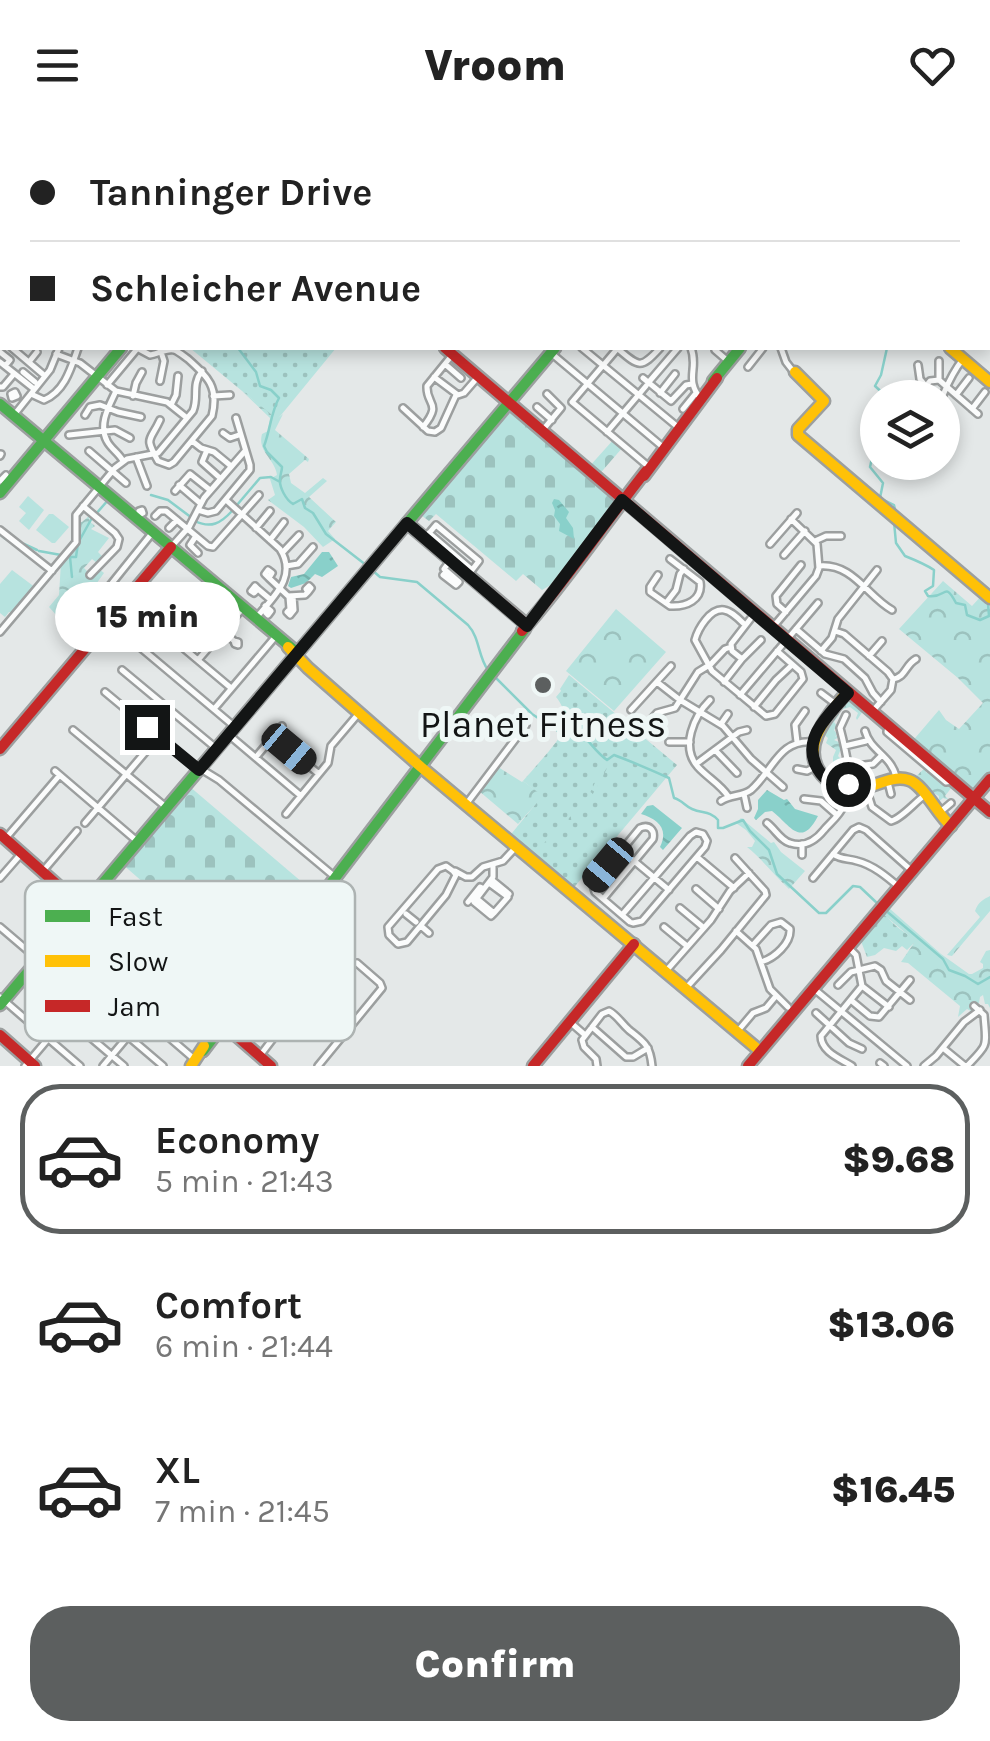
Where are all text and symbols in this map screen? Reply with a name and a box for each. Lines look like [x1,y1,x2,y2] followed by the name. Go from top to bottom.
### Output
[30,38,85,93] icon: menu
[905,38,960,93] icon: heart
[424,39,566,91] text: Vroom
[90,170,372,215] text: Tanninger Drive
[90,266,421,311] text: Schleicher Avenue
[860,380,960,480] map controls
[860,380,960,480] button: layers
[54,582,240,652] callout: 15 min
[96,598,199,635] text: 15 min
[532,674,554,696] marker: Planet Fitness
[420,702,666,747] place label: Planet Fitness
[125,705,170,750] route end
[256,718,322,780] car
[826,762,871,807] route start
[577,832,639,898] car
[25,881,355,1041] legend
[108,900,163,933] text: Fast
[108,945,168,978] text: Slow
[108,990,161,1023] text: Jam
[35,1114,125,1204] icon: car
[155,1118,319,1163] text: Economy
[842,1137,955,1182] text: $9.68
[155,1163,334,1200] text: 5 min · 21:43
[35,1279,125,1369] icon: car
[155,1283,302,1328] text: Comfort
[827,1302,955,1347] text: $13.06
[155,1328,333,1365] text: 6 min · 21:44
[35,1444,125,1534] icon: car
[155,1448,200,1493] text: XL
[831,1467,955,1512] text: $16.45
[155,1493,330,1530] text: 7 min · 21:45
[30,1606,960,1721] button: Confirm

